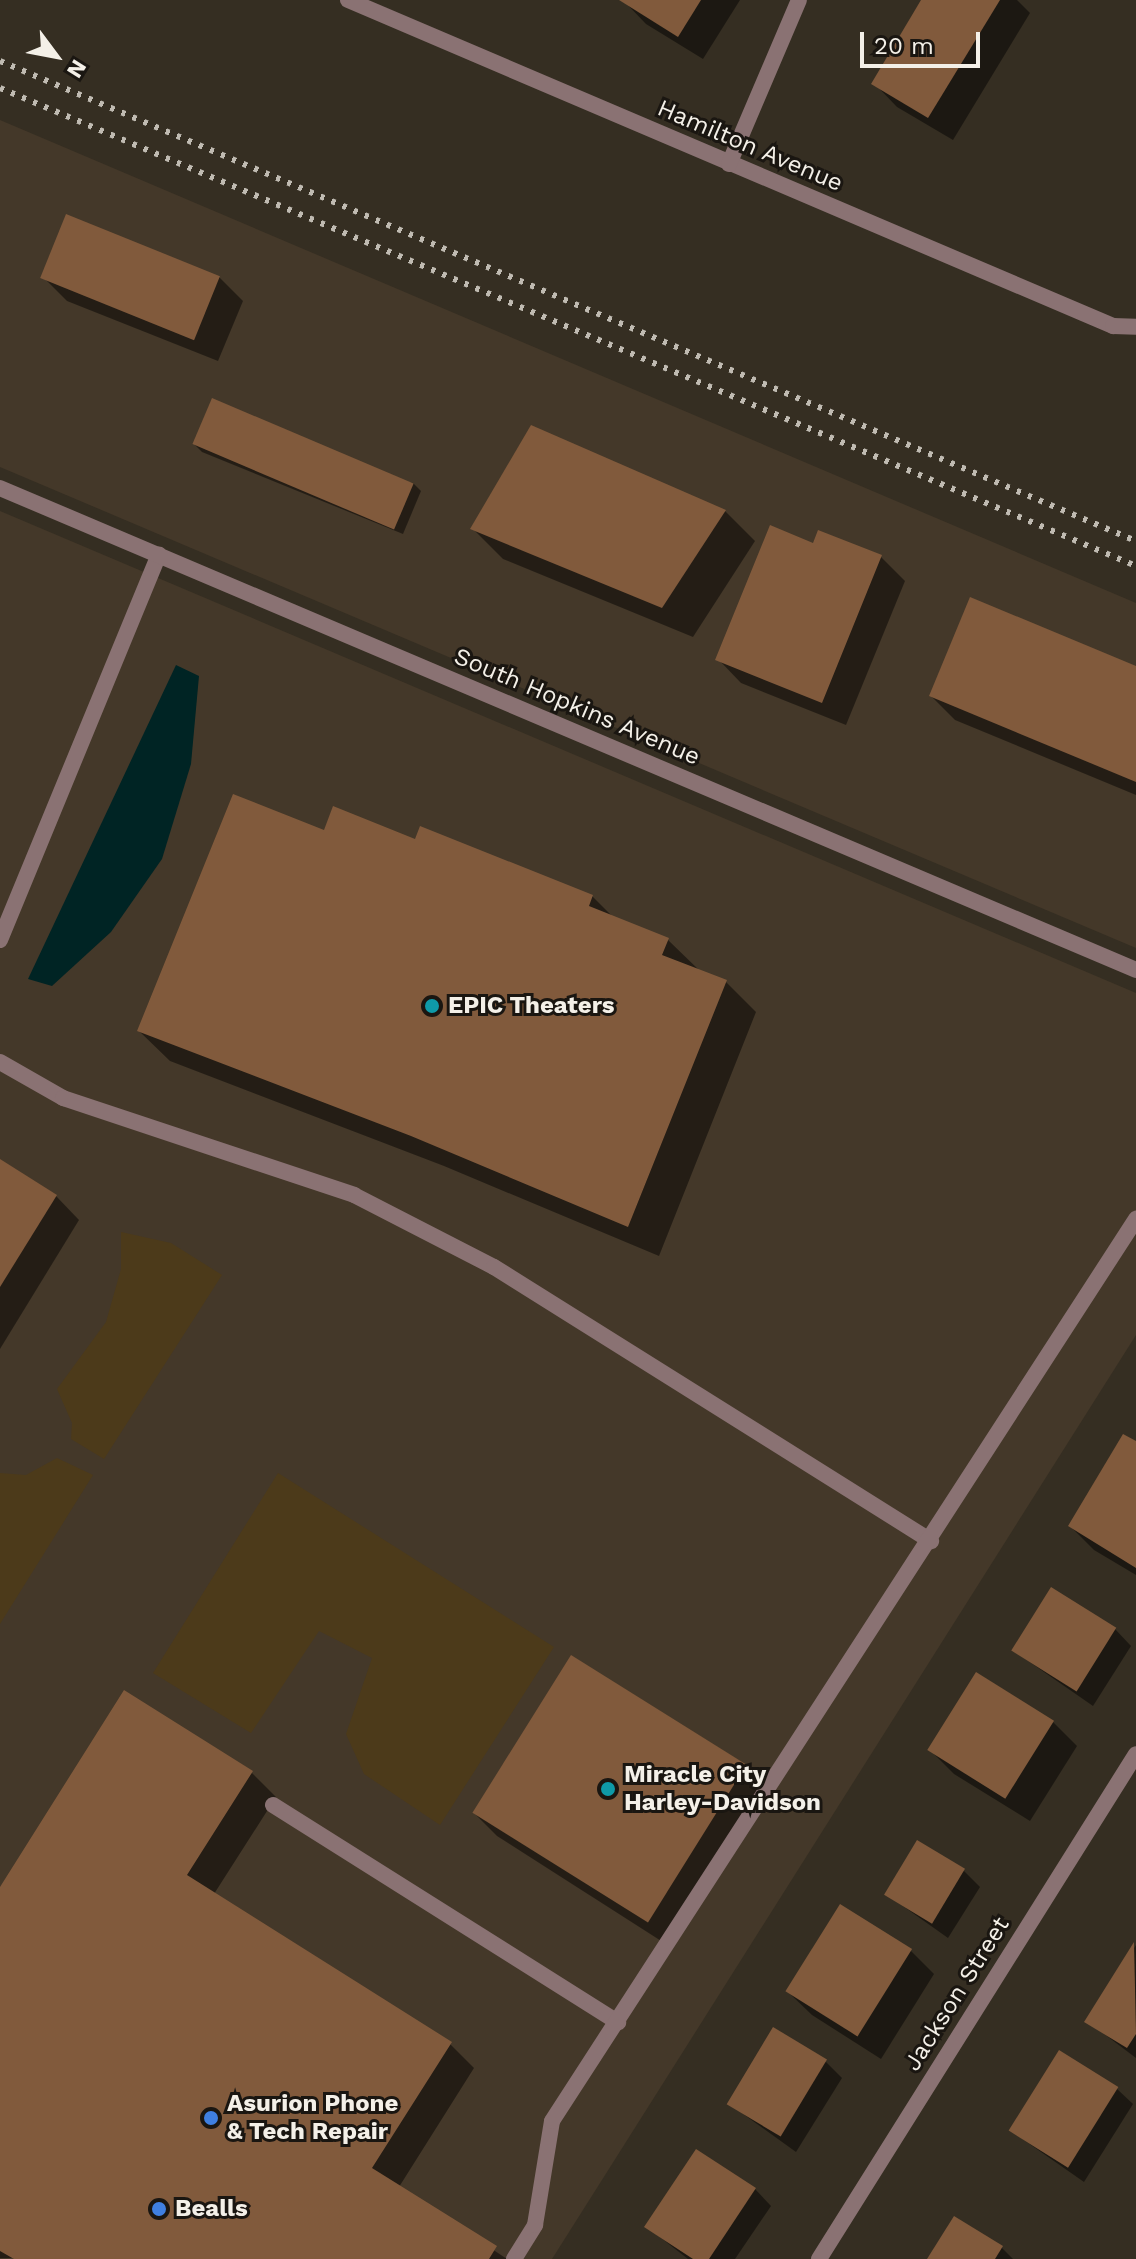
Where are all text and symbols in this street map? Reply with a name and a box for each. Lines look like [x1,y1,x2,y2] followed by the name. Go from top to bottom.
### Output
[16,16,96,96] north arrow
[864,16,984,66] scale bar
[874,32,934,60] text: 20 m
[62,55,92,83] text: N
[653,94,847,198] street label: Hamilton Avenue
[449,642,705,772] street label: South Hopkins Avenue
[448,992,615,1020] place label: EPIC Theaters
[423,997,441,1015] marker: EPIC Theaters
[624,1761,821,1817] place label: Miracle City Harley-Davidson
[599,1780,617,1798] marker: Miracle City Harley-Davidson
[898,1912,1016,2076] street label: Jackson Street
[227,2090,398,2146] place label: Asurion Phone & Tech Repair
[202,2109,220,2127] marker: Asurion Phone & Tech Repair
[175,2195,248,2223] place label: Bealls
[150,2200,168,2218] marker: Bealls

